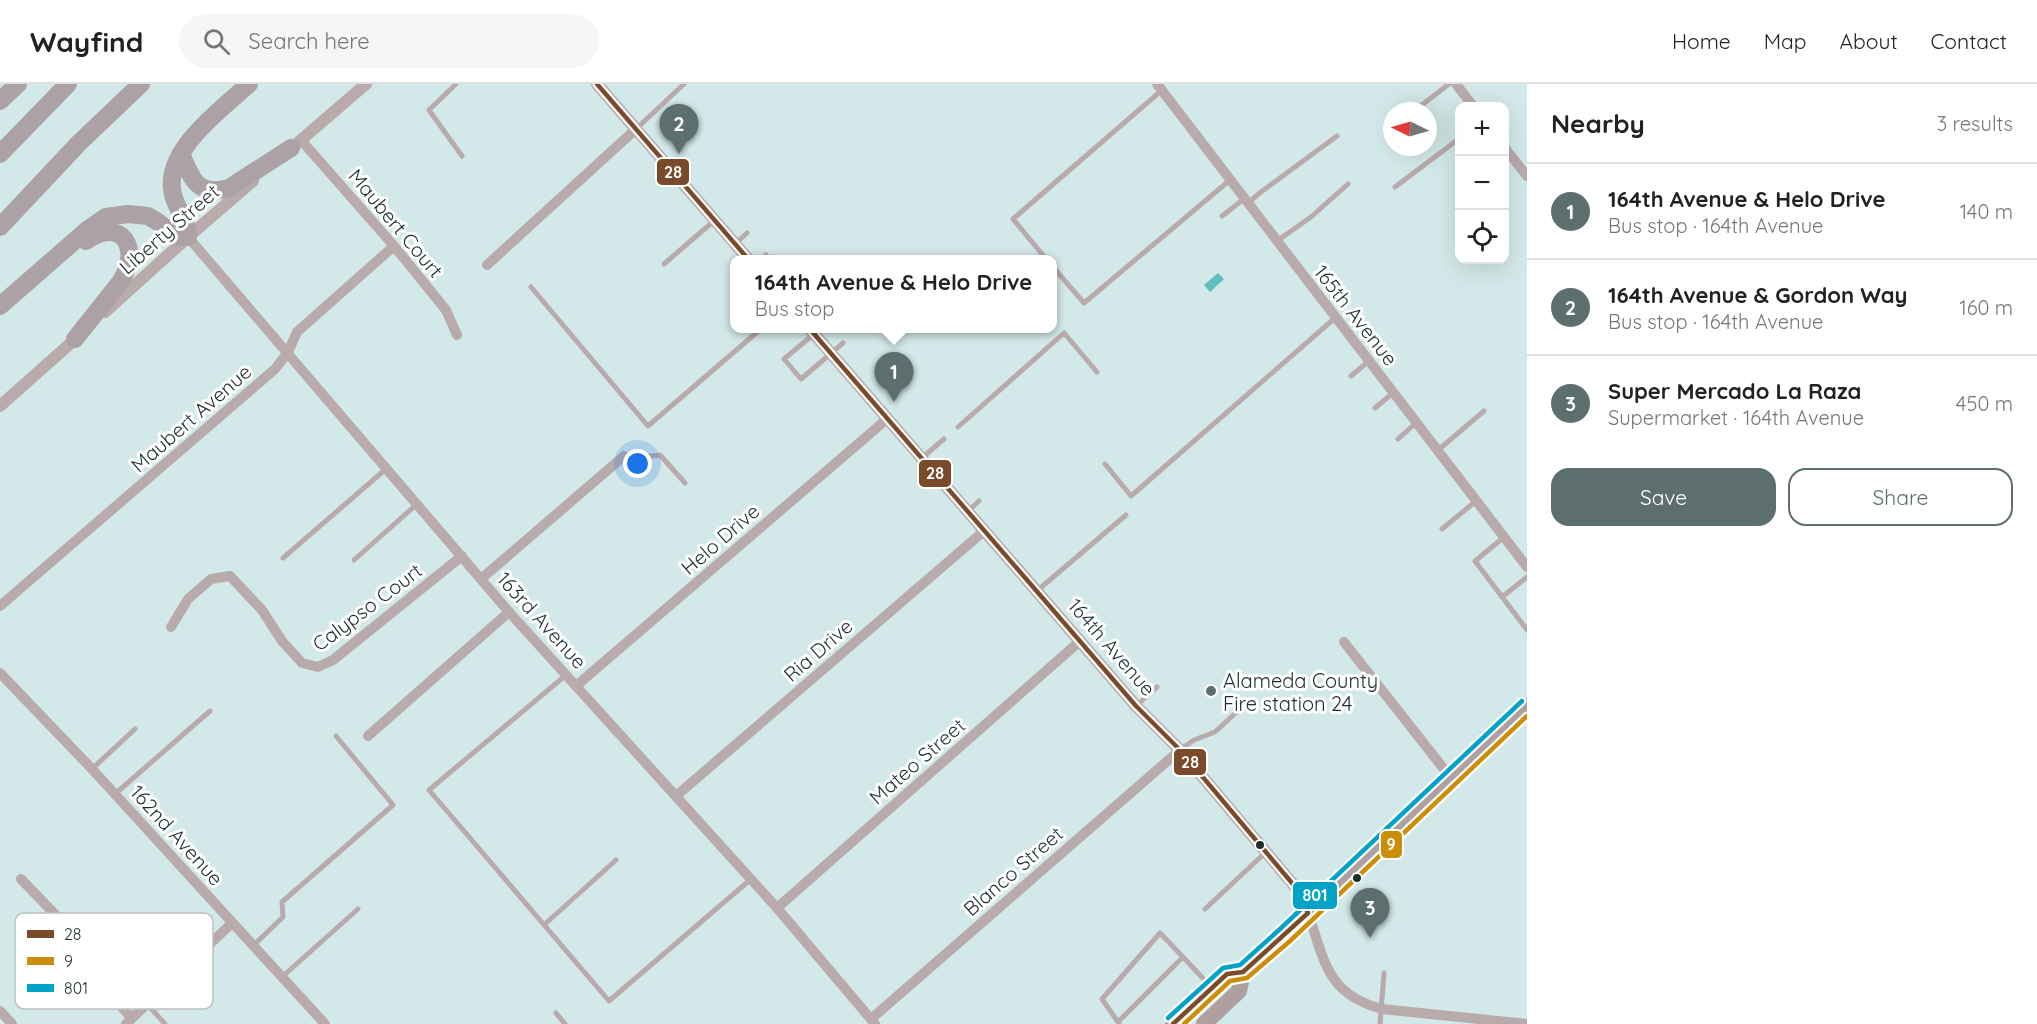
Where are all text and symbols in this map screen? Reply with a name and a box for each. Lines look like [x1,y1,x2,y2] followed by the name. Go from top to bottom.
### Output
[179,14,599,68] search box
[30,24,143,59] text: Wayfind
[200,25,233,58] icon: search
[248,27,370,55] text: Search here
[1672,28,1731,54] text: Home
[1764,28,1807,54] text: Map
[1840,28,1898,54] text: About
[1931,28,2007,54] text: Contact
[1383,102,1437,156] north arrow
[1455,102,1509,264] map controls
[1455,102,1509,156] button: +
[660,104,698,154] pin: 2
[1551,107,1645,140] text: Nearby
[1937,111,2013,136] text: 3 results
[1455,156,1509,210] button: −
[656,158,690,186] line badge: 28
[664,162,682,182] text: 28
[343,164,449,283] street label: Maubert Court
[114,179,224,279] street label: Liberty Street
[1608,185,1885,213] text: 164th Avenue & Helo Drive
[1567,199,1574,224] text: 1
[1960,199,2013,224] text: 140 m
[1455,210,1509,264] button: locate
[1608,213,1823,238] text: Bus stop · 164th Avenue
[730,255,1057,333] popup
[1309,260,1403,370] street label: 165th Avenue
[755,268,1032,296] text: 164th Avenue & Helo Drive
[1608,281,1908,309] text: 164th Avenue & Gordon Way
[1565,295,1576,320] text: 2
[1959,295,2013,320] text: 160 m
[755,296,834,321] text: Bus stop
[1608,309,1823,334] text: Bus stop · 164th Avenue
[874,352,914,402] pin: 1
[126,359,256,477] street label: Maubert Avenue
[1608,377,1861,405] text: Super Mercado La Raza
[1565,391,1576,416] text: 3
[1956,391,2013,416] text: 450 m
[1608,405,1864,430] text: Supermarket · 164th Avenue
[623,449,652,478] your location
[918,459,952,488] line badge: 28
[926,463,944,483] text: 28
[1551,468,1776,526] button: Save
[1788,468,2013,526] button: Share
[676,498,764,580] street label: Helo Drive
[307,558,427,656] street label: Calypso Court
[492,566,592,674] street label: 163rd Avenue
[1063,593,1161,701] street label: 164th Avenue
[778,613,858,687] street label: Ria Drive
[1223,668,1378,716] place label: Alameda County Fire station 24
[1204,684,1218,698] marker: Alameda County Fire station 24
[864,712,970,809] street label: Mateo Street
[1173,748,1207,776] line badge: 28
[1181,752,1199,772] text: 28
[125,780,229,890] street label: 162nd Avenue
[958,821,1068,921] street label: Blanco Street
[1380,830,1403,859] line badge: 9
[1386,834,1396,854] text: 9
[1254,839,1266,851] unlabelled marker
[1351,872,1363,884] unlabelled marker
[1292,881,1338,910] line badge: 801
[1303,885,1327,905] text: 801
[1350,888,1390,938] pin: 3
[15,913,213,1009] legend
[64,924,82,944] text: 28
[64,951,73,971] text: 9
[64,978,88,998] text: 801

